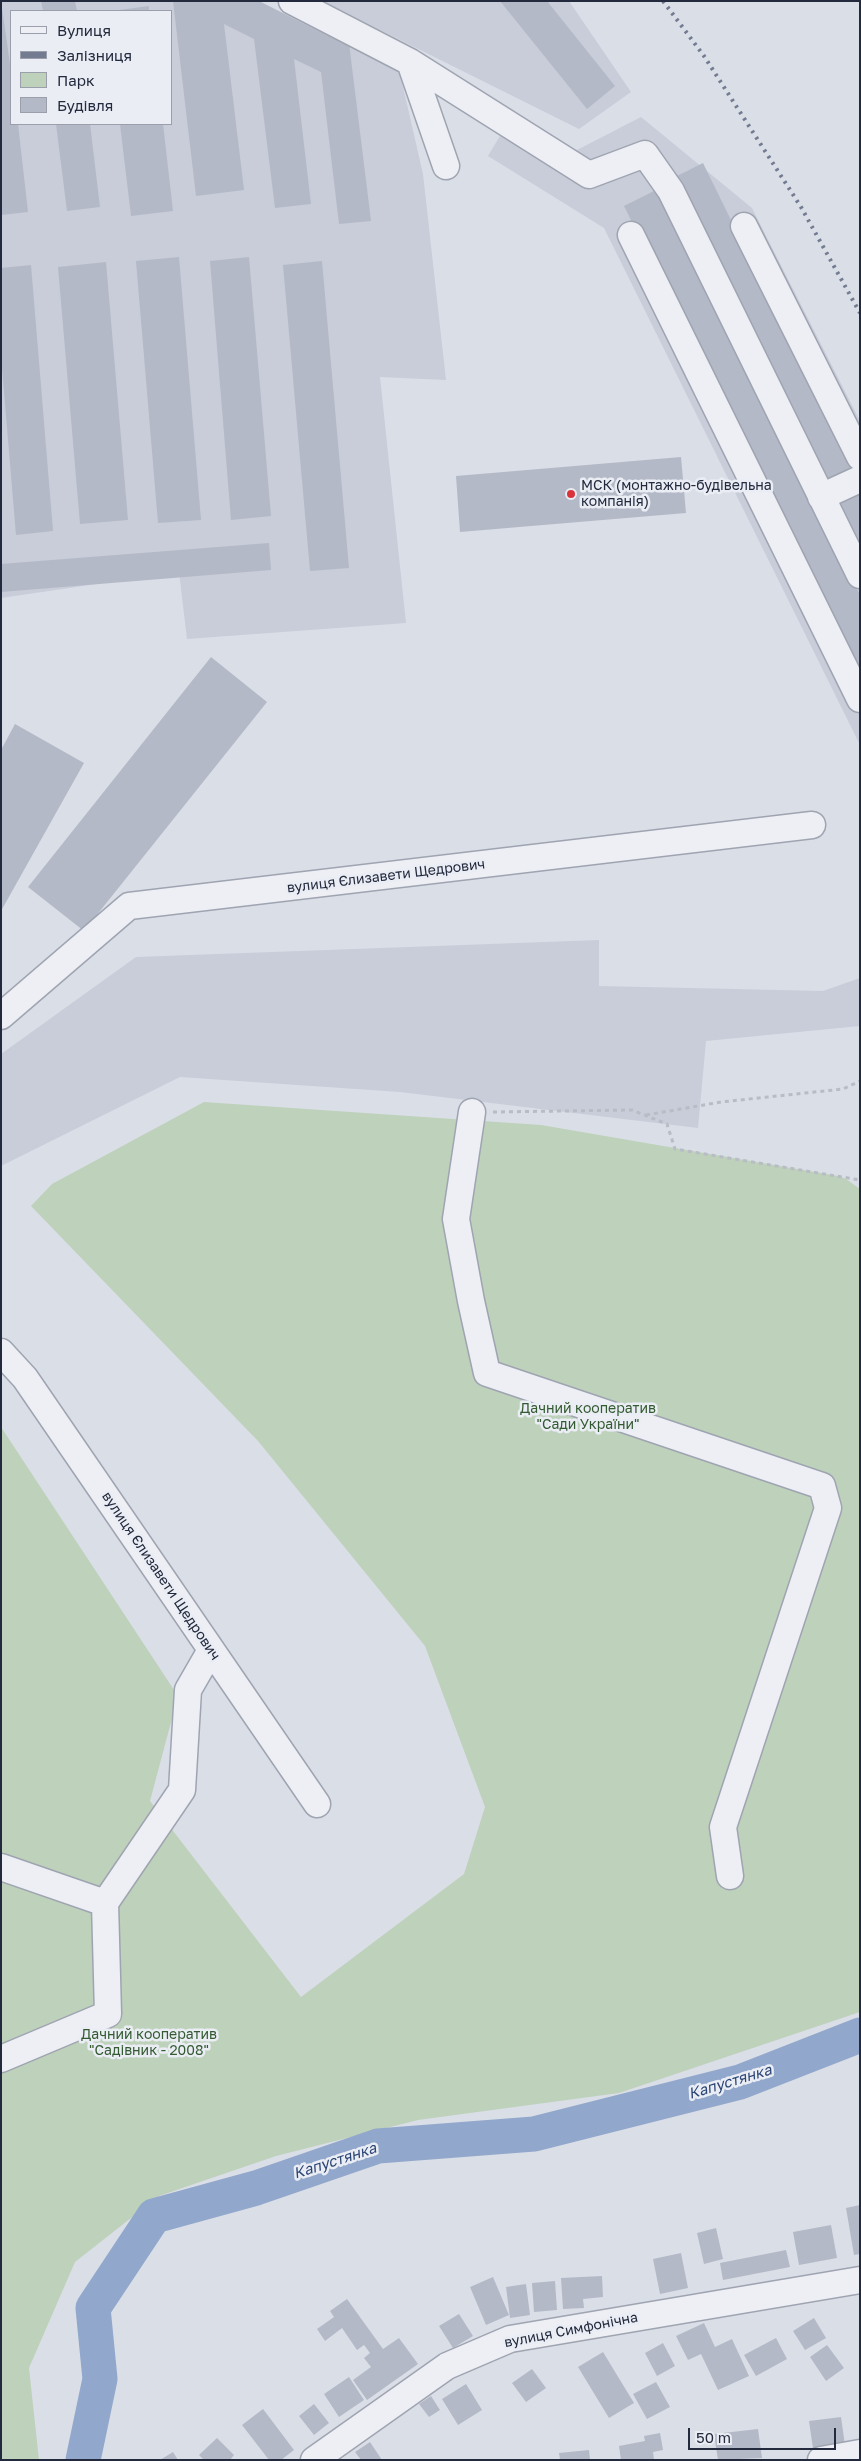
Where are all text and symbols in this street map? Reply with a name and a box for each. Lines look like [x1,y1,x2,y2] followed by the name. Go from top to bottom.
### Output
[10,10,172,125] legend
[57,21,111,39] text: Вулиця
[57,46,132,64] text: Залізниця
[57,71,95,89] text: Парк
[57,96,113,114] text: Будівля
[581,478,772,511] place label: МСК (монтажно-будівельна компанія)
[565,488,577,500] marker: МСК (монтажно-будівельна компанія)
[286,856,486,896] street label: вулиця Єлизавети Щедрович
[520,1401,656,1434] park label: Дачний кооператив "Сади України"
[98,1489,224,1663] street label: вулиця Єлизавети Щедрович
[81,2027,217,2060] park label: Дачний кооператив "Садівник - 2008"
[686,2061,774,2103] water label: Капустянка
[291,2139,379,2183] water label: Капустянка
[503,2309,639,2351] street label: вулиця Симфонічна
[691,2418,838,2450] scale bar
[696,2428,731,2446] text: 50 m

